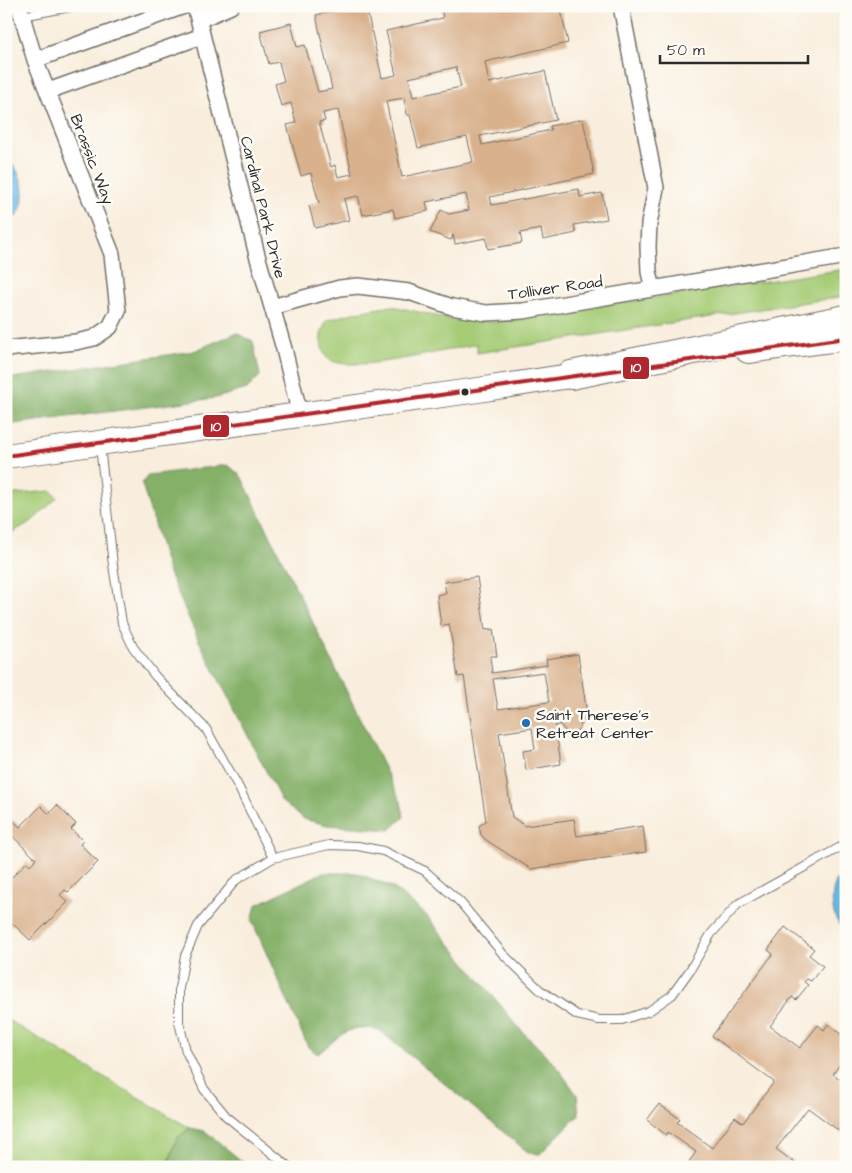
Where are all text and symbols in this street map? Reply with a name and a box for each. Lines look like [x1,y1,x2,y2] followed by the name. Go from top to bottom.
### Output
[660,32,807,64] scale bar
[667,40,705,61] text: 50 m
[64,111,119,208] street label: Brassic Way
[235,134,291,281] street label: Cardinal Park Drive
[506,270,604,306] street label: Tolliver Road
[622,356,650,380] line badge: 10
[631,358,641,378] text: 10
[460,387,470,397] unlabelled marker
[202,414,230,438] line badge: 10
[211,417,221,437] text: 10
[536,704,653,744] place label: Saint Therese's Retreat Center
[520,717,532,729] marker: Saint Therese's Retreat Center

